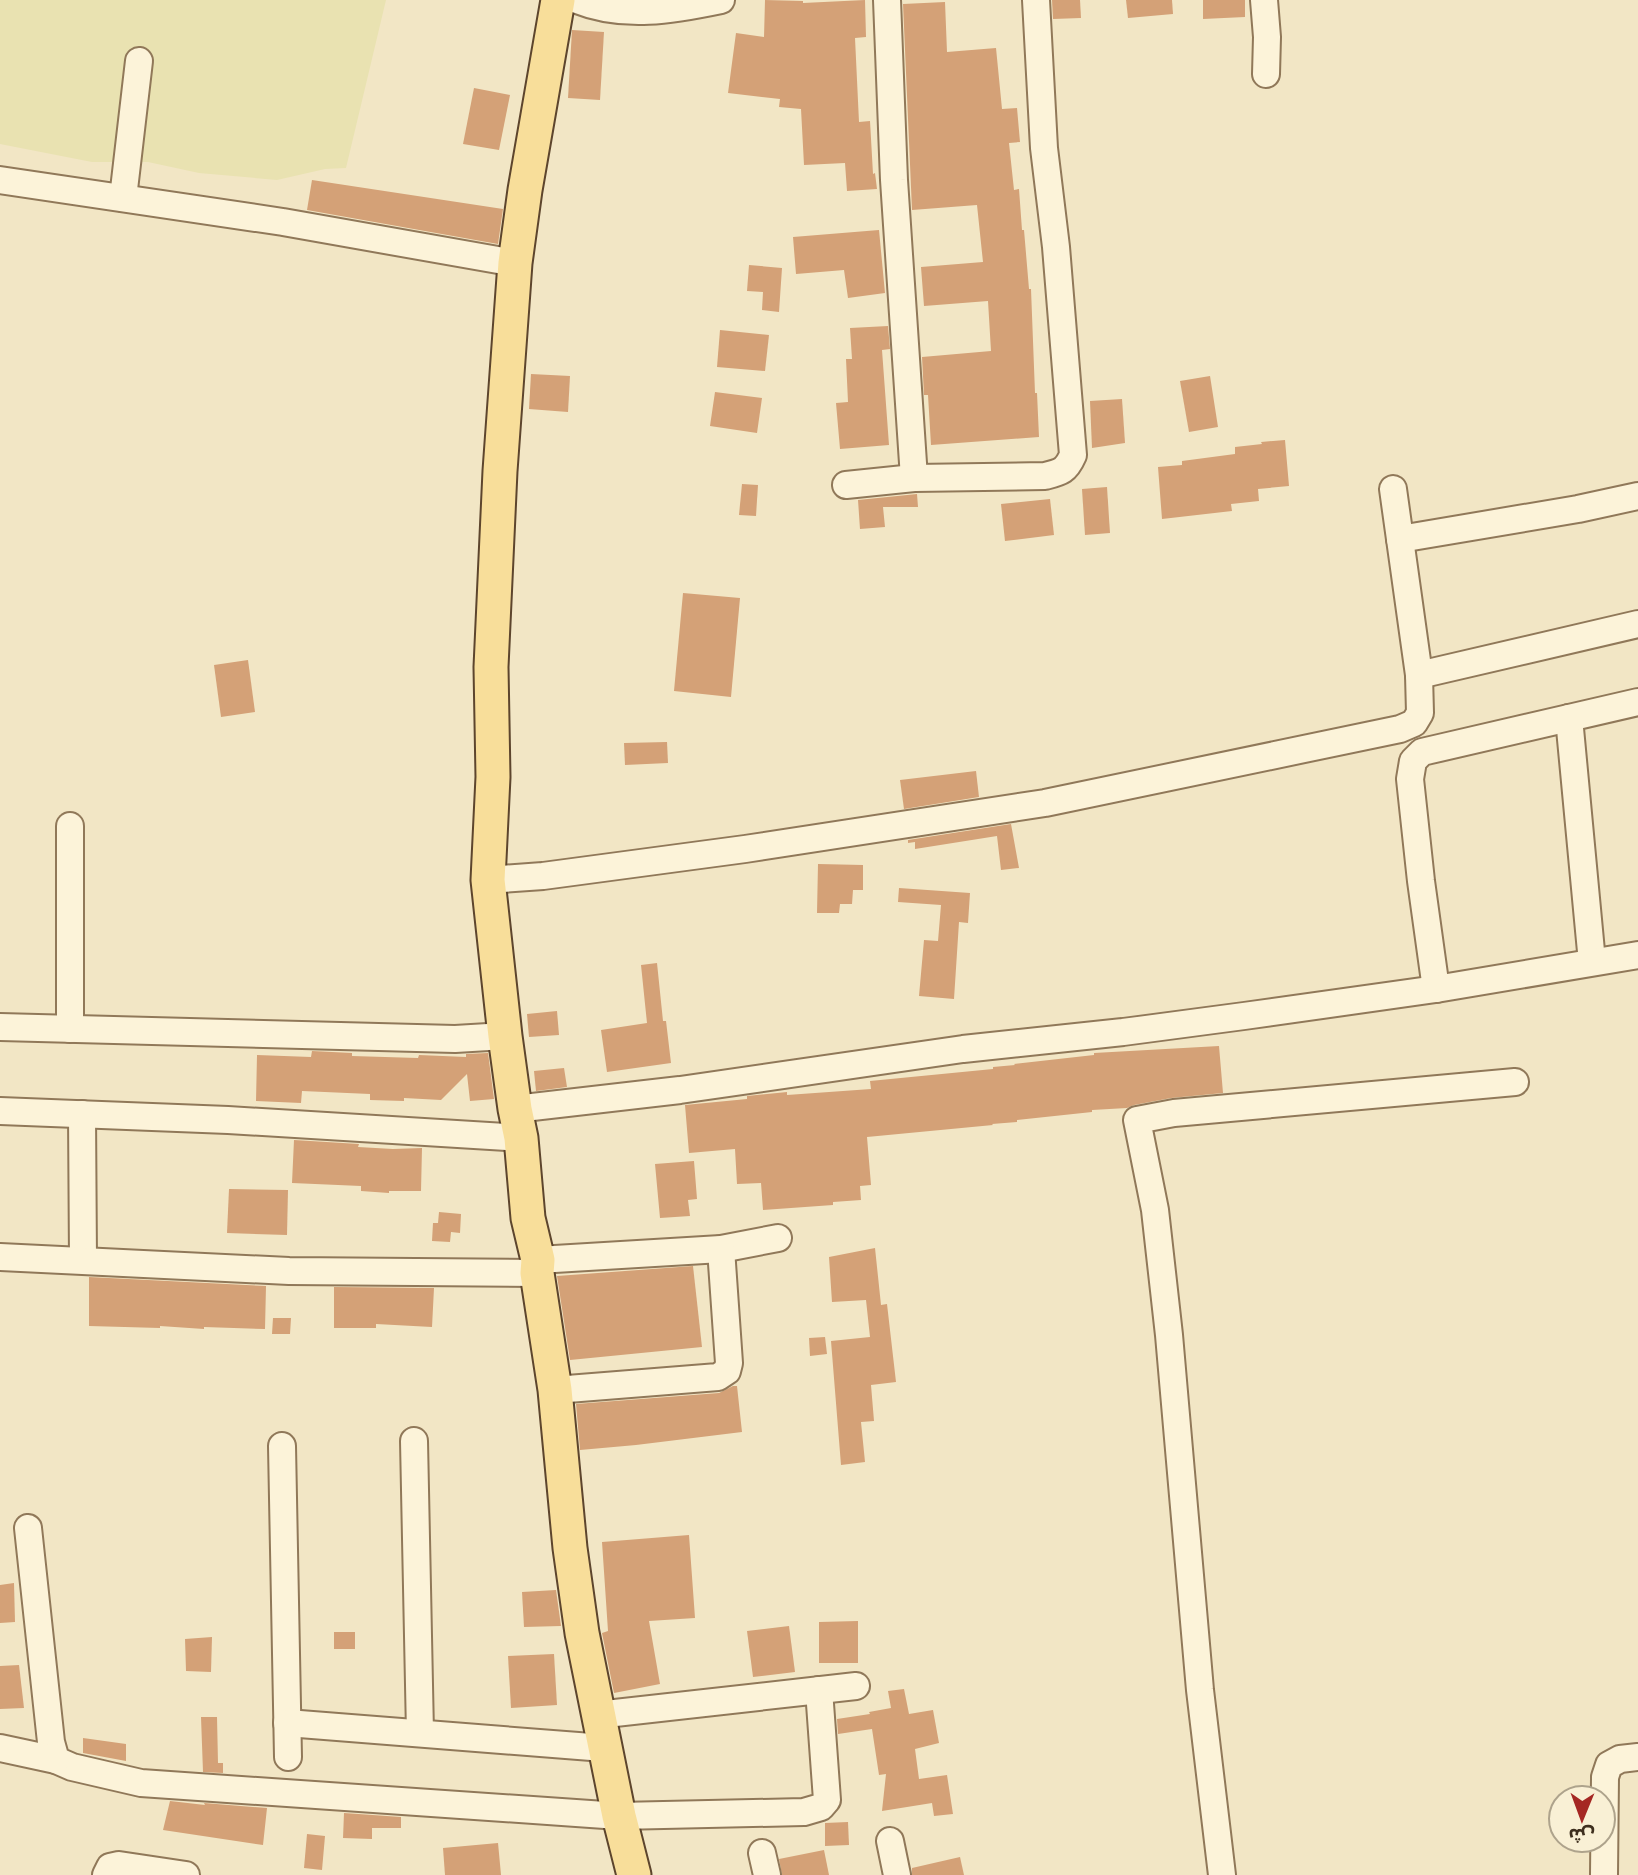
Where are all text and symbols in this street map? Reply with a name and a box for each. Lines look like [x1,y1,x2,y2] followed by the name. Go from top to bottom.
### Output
[1547,1784,1617,1854] north arrow
[1569,1825,1595,1846] text: ش

